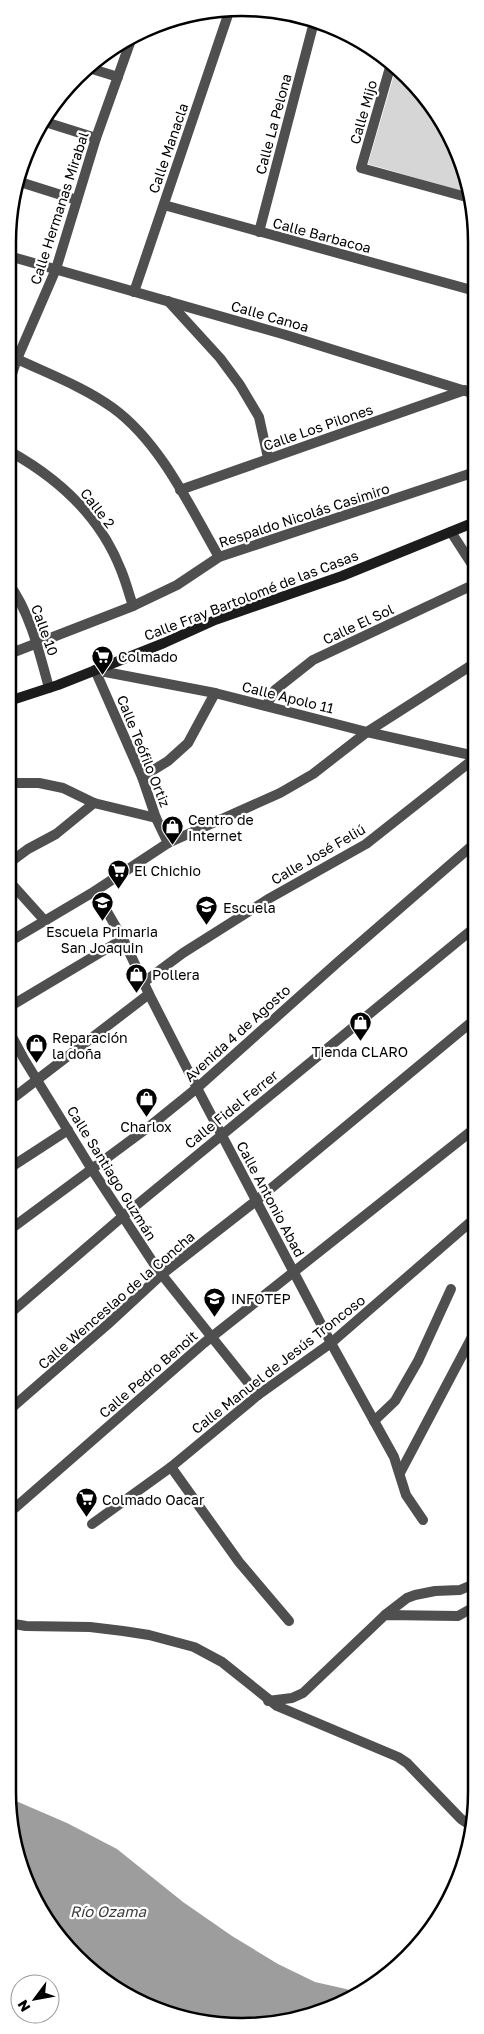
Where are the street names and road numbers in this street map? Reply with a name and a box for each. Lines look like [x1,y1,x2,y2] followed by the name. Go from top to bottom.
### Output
[251,72,295,176] street label: Calle La Pelona
[346,78,380,146] street label: Calle Mijo
[145,101,191,195] street label: Calle Manacla
[26,129,92,287] street label: Calle Hermanas Mirabal
[271,214,373,256] street label: Calle Barbacoa
[229,297,311,335] street label: Calle Canoa
[261,400,375,454] street label: Calle Los Pilones
[216,479,392,551] street label: Respaldo Nicolás Casimiro
[77,485,119,531] street label: Calle 2
[142,546,360,644] street label: Calle Fray Bartolomé de las Casas
[320,600,396,648] street label: Calle El Sol
[28,602,62,658] street label: Calle 10
[240,677,336,717] street label: Calle Apolo 11
[114,692,174,810] street label: Calle Teófilo Ortiz
[268,820,368,888] street label: Calle José Feliú
[181,981,293,1085] street label: Avenida 4 de Agosto
[181,1066,282,1152] street label: Calle Fidel Ferrer
[64,1103,160,1243] street label: Calle Santiago Guzmán
[233,1138,309,1260] street label: Calle Antonio Abad
[34,1227,198,1373] street label: Calle Wenceslao de la Concha
[188,1291,368,1437] street label: Calle Manuel de Jesús Troncoso
[95,1327,201,1421] street label: Calle Pedro Benoit

